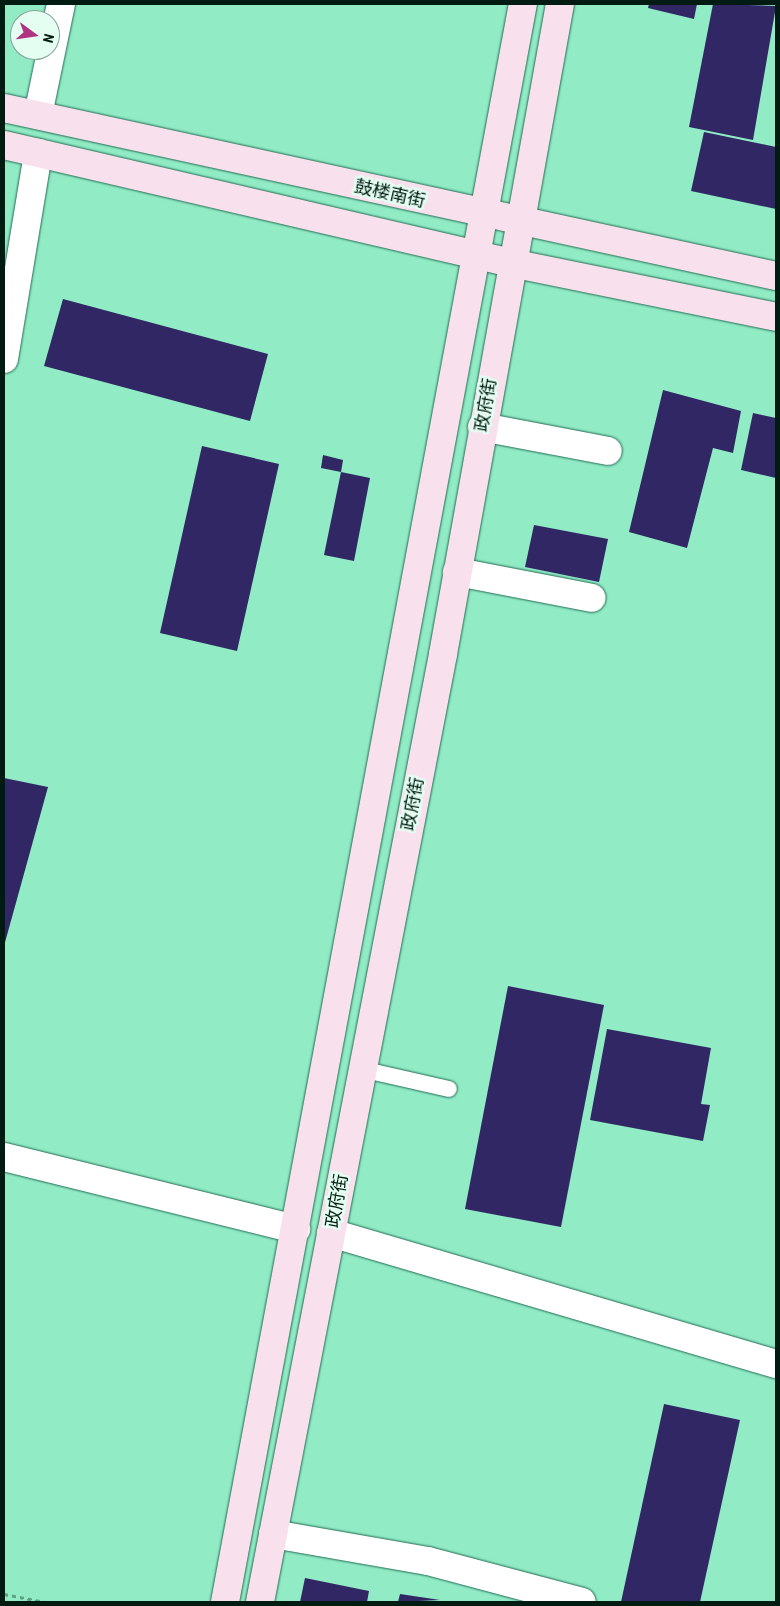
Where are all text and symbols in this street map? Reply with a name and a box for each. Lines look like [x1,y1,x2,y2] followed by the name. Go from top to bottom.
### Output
[10,10,60,60] north arrow
[40,32,57,44] text: N
[352,175,428,213] street label: 鼓楼南街
[471,377,501,433] street label: 政府街
[397,775,429,833] street label: 政府街
[322,1173,352,1229] street label: 政府街

